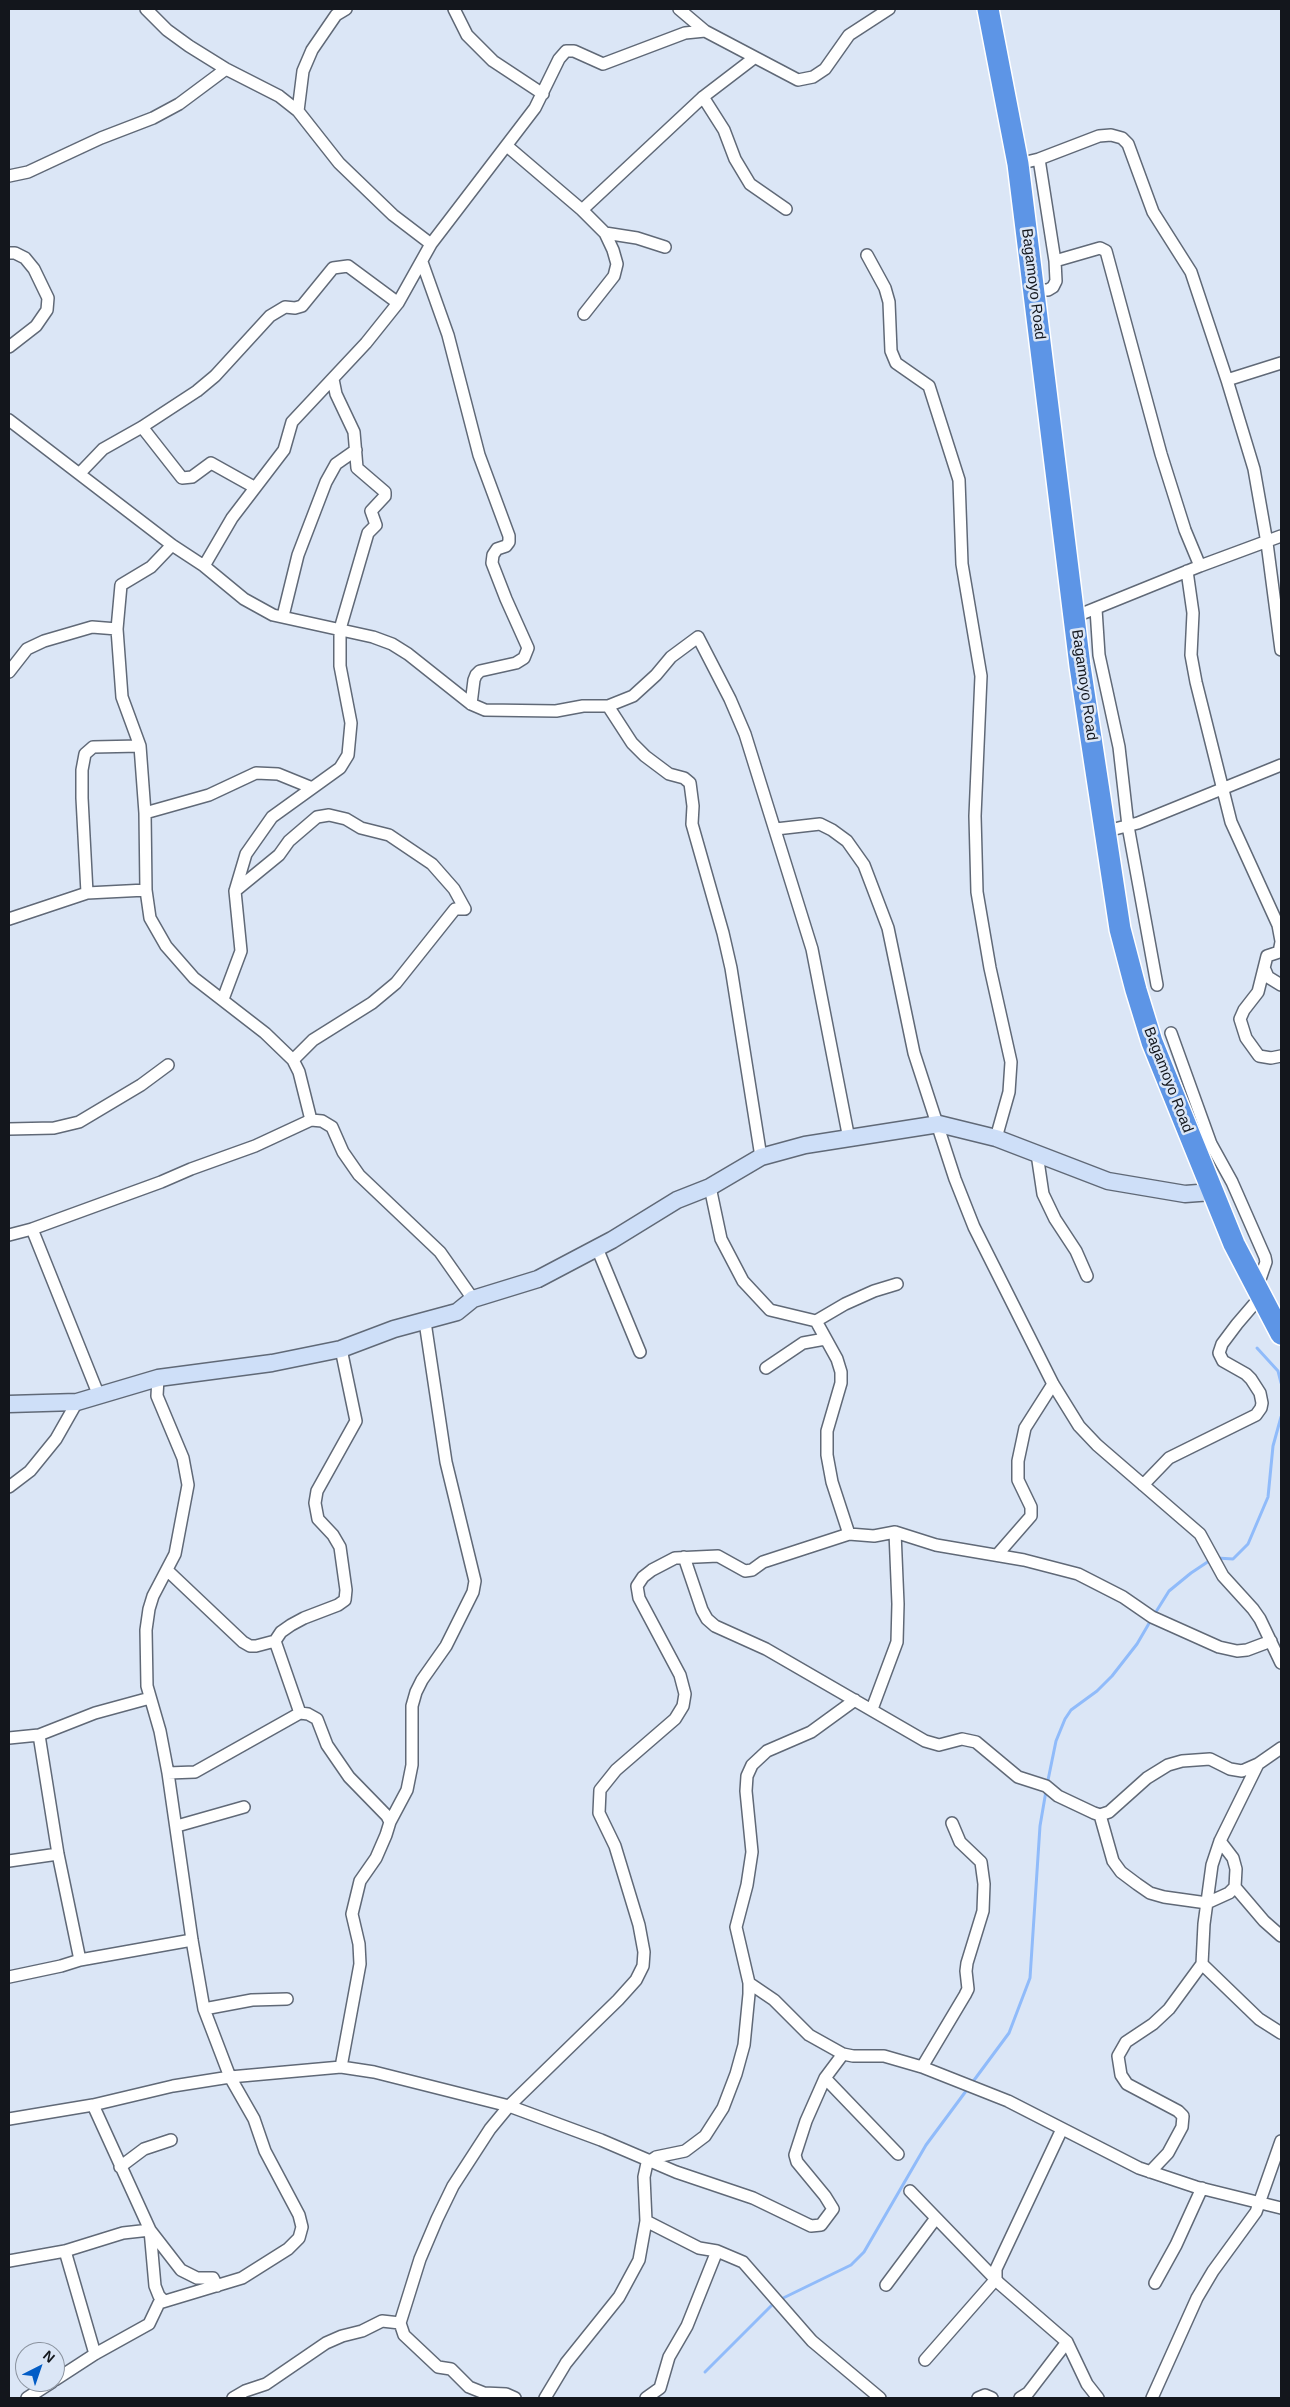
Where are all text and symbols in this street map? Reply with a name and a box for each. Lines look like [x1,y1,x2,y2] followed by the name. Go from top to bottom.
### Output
[1017,227,1049,341] street label: Bagamoyo Road
[1067,628,1101,742] street label: Bagamoyo Road
[1140,1025,1196,1135] street label: Bagamoyo Road
[15,2342,65,2392] north arrow
[40,2347,58,2366] text: N

